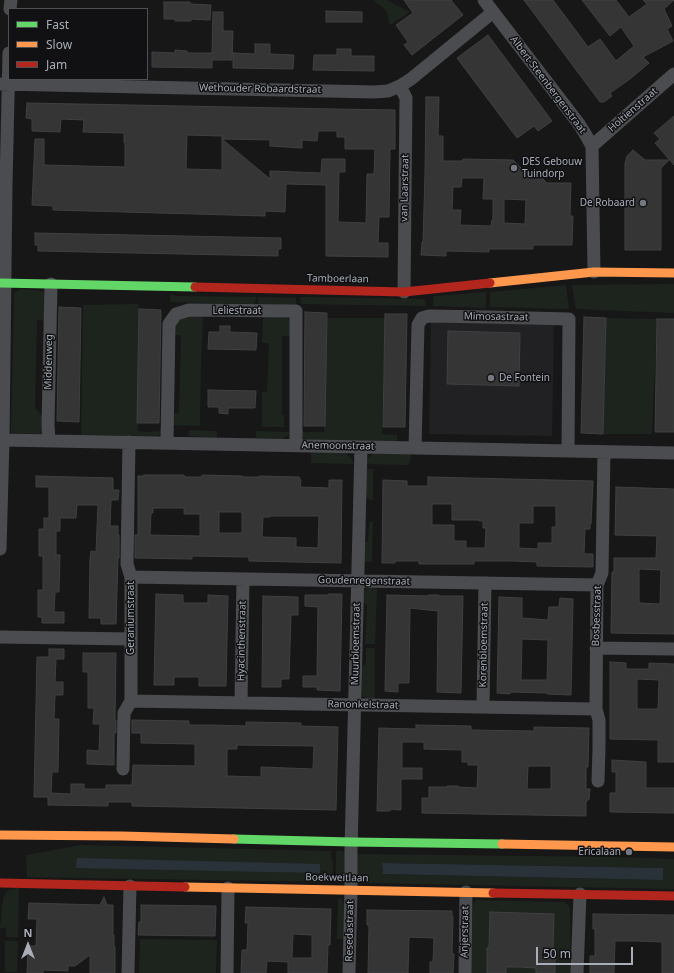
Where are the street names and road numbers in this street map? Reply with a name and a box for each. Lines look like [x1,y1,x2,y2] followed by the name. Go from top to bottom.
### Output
[508,34,588,136] street label: Albert Steenbergenstraat
[199,82,321,96] street label: Wethouder Robaardstraat
[606,85,660,135] street label: Holtienstraat
[398,154,412,222] street label: van Laarstraat
[307,272,369,286] street label: Tamboerlaan
[213,305,261,317] street label: Leliestraat
[464,310,528,324] street label: Mimosastraat
[43,334,55,390] street label: Middenweg
[301,439,375,453] street label: Anemoonstraat
[318,574,410,588] street label: Goudenregenstraat
[125,581,137,655] street label: Geraniumstraat
[590,585,604,647] street label: Bosbesstraat
[235,601,249,681] street label: Hyacinthenstraat
[477,602,491,688] street label: Korenbloemstraat
[349,603,363,685] street label: Muurbloemstraat
[327,698,399,712] street label: Ranonkelstraat
[305,871,369,885] street label: Boekweitlaan
[343,900,357,962] street label: Resedastraat
[459,906,471,958] street label: Anjerstraat

